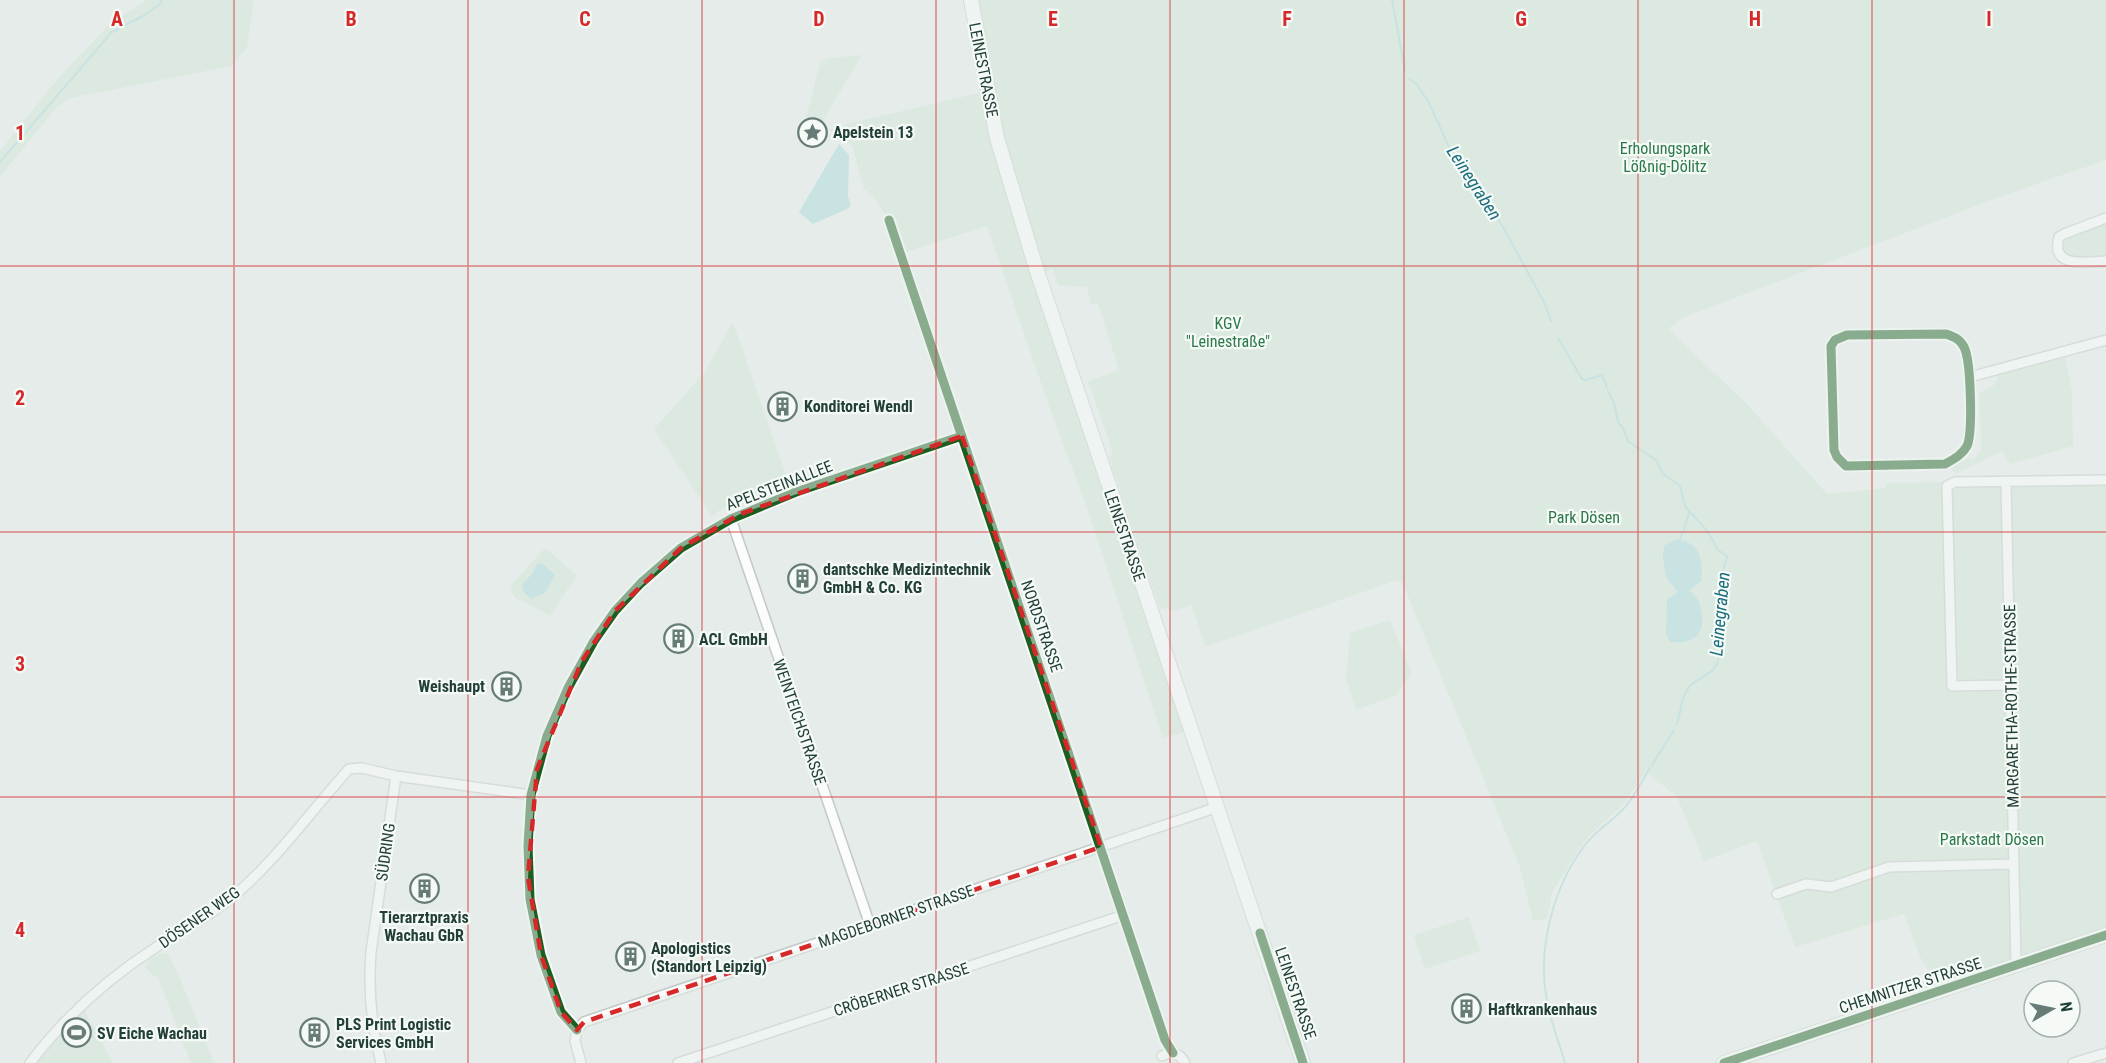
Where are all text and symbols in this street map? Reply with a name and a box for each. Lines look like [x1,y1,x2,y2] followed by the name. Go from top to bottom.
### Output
[111,7,123,31] text: A
[345,7,357,31] text: B
[579,7,591,31] text: C
[813,7,825,31] text: D
[1048,7,1058,31] text: E
[1282,7,1292,31] text: F
[1515,7,1527,31] text: G
[1749,7,1761,31] text: H
[1986,7,1992,31] text: I
[965,21,1002,119] street label: LEINESTRASSE
[796,116,828,148] place icon: Apelstein 13
[15,121,25,145] text: 1
[833,123,913,142] place label: Apelstein 13
[1620,139,1711,176] park label: Erholungspark Lößnig-Dölitz
[1443,142,1506,224] water label: Leinegraben
[1186,314,1270,351] park label: KGV "Leinestraße"
[15,386,25,410] text: 2
[767,390,799,422] building icon: Konditorei Wendl
[804,397,913,416] place label: Konditorei Wendl
[723,456,835,515] street label: APELSTEINALLEE
[1100,487,1149,584] street label: LEINESTRASSE
[1548,508,1620,527] park label: Park Dösen
[823,560,991,597] place label: dantschke Medizintechnik GmbH & Co. KG
[786,562,818,594] building icon: dantschke Medizintechnik GmbH & Co. KG
[1705,571,1734,657] water label: Leinegraben
[1017,578,1066,675] street label: NORDSTRASSE
[2000,604,2023,808] street label: MARGARETHA-ROTHE-STRASSE
[662,623,694,655] building icon: ACL GmbH
[699,630,768,649] place label: ACL GmbH
[15,652,25,676] text: 3
[769,657,830,788] street label: WEINTEICHSTRASSE
[490,670,522,702] building icon: Weishaupt
[418,677,485,696] place label: Weishaupt
[372,822,399,882] street label: SÜDRING
[1940,830,2044,849] park label: Parkstadt Dösen
[408,873,440,905] building icon: Tierarztpraxis Wachau GbR
[816,881,977,952] street label: MAGDEBORNER STRASSE
[155,882,243,952] street label: DÖSENER WEG
[379,908,469,945] place label: Tierarztpraxis Wachau GbR
[15,918,25,942] text: 4
[651,939,767,976] place label: Apologistics (Standort Leipzig)
[614,941,646,973] building icon: Apologistics (Standort Leipzig)
[1271,945,1320,1042] street label: LEINESTRASSE
[1837,953,1984,1017] street label: CHEMNITZER STRASSE
[831,959,971,1020] street label: CRÖBERNER STRASSE
[2022,979,2082,1039] north arrow
[1451,993,1483,1025] building icon: Haftkrankenhaus
[1488,1000,1597,1019] place label: Haftkrankenhaus
[2056,1000,2076,1013] text: N
[336,1015,451,1052] place label: PLS Print Logistic Services GmbH
[60,1017,92,1049] sports icon: SV Eiche Wachau
[299,1017,331,1049] building icon: PLS Print Logistic Services GmbH
[97,1024,207,1043] place label: SV Eiche Wachau

